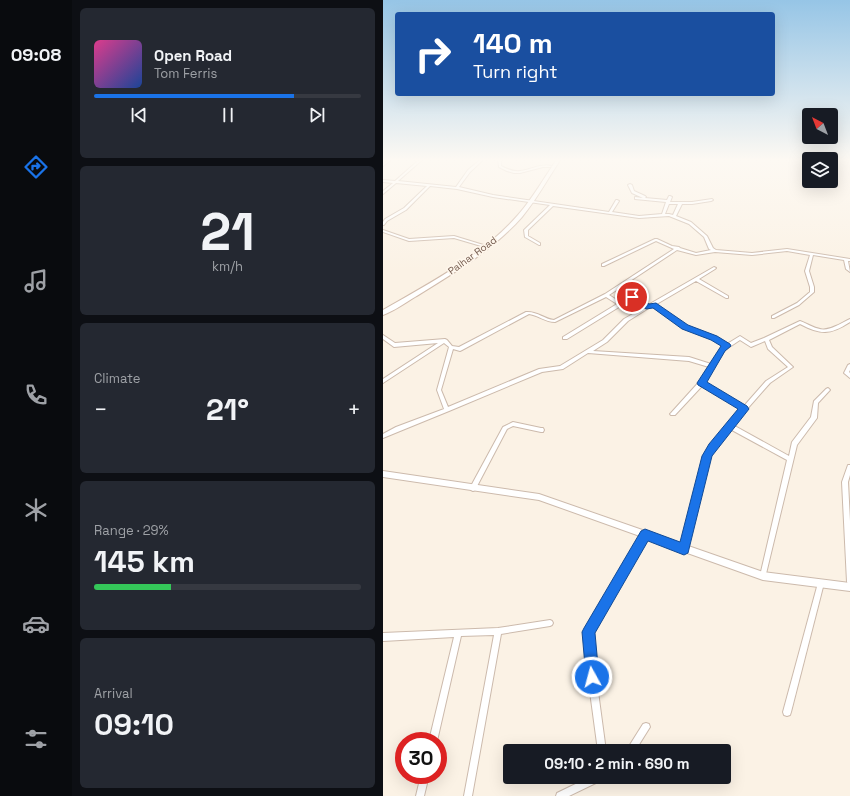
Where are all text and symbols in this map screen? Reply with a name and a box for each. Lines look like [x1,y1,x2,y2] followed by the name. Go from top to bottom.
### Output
[473,25,553,61] text: 140 m
[407,28,459,80] icon: right
[11,43,61,66] text: 09:08
[154,46,232,65] text: Open Road
[473,60,557,83] text: Turn right
[154,65,217,82] text: Tom Ferris
[128,104,150,126] icon: previous
[217,104,239,126] icon: pause
[306,104,328,126] icon: next
[802,108,838,144] north arrow
[802,108,838,188] map controls
[802,152,838,188] button: layers
[22,153,50,181] icon: directions
[200,199,255,265] text: 21
[445,233,499,277] street label: Palhar Road
[212,258,243,275] text: km/h
[22,267,50,295] icon: music
[615,280,649,314] pin
[621,286,643,308] icon: arrive
[94,370,140,387] text: Climate
[22,381,50,409] icon: phone
[206,390,249,429] text: 21°
[94,395,108,423] text: −
[347,395,361,423] text: +
[22,496,50,524] icon: climate
[94,522,169,539] text: Range · 29%
[94,542,195,581] text: 145 km
[22,610,50,638] icon: car
[571,656,613,698] position arrow
[94,685,133,702] text: Arrival
[94,705,174,744] text: 09:10
[22,725,50,753] icon: filters
[395,732,447,784] speed limit sign: 30
[544,754,690,773] text: 09:10 · 2 min · 690 m

